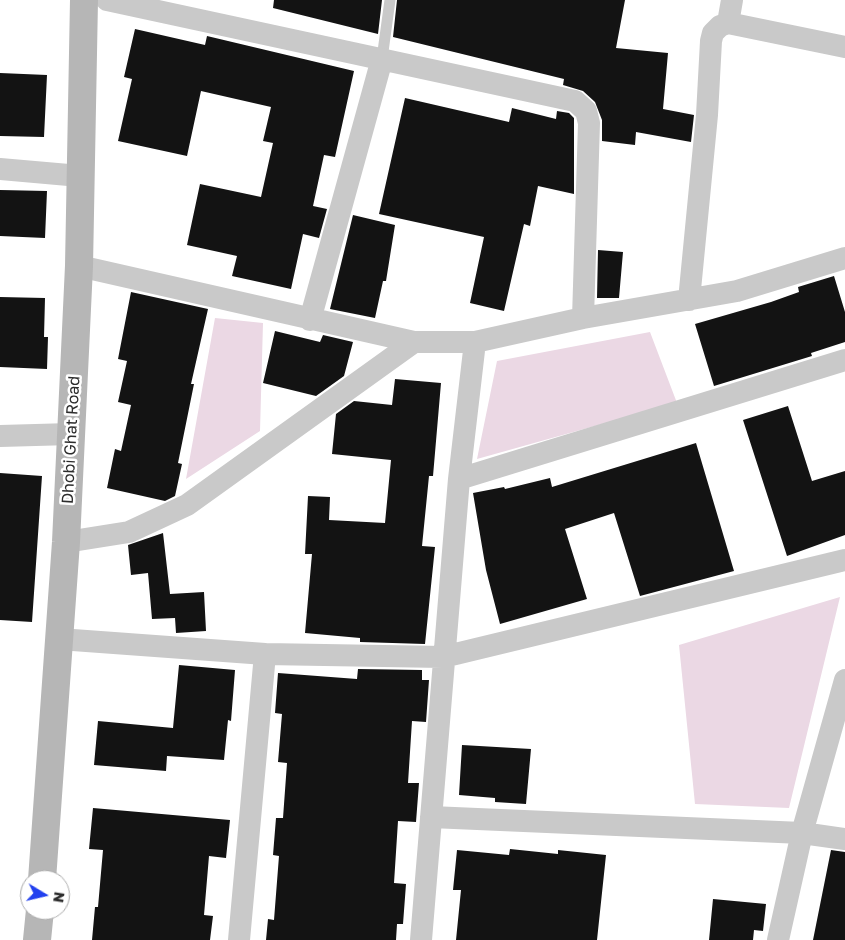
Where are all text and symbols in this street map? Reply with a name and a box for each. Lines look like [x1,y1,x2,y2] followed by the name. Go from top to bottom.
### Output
[58,375,84,505] street label: Dhobi Ghat Road
[20,870,70,920] north arrow
[50,891,69,904] text: N

